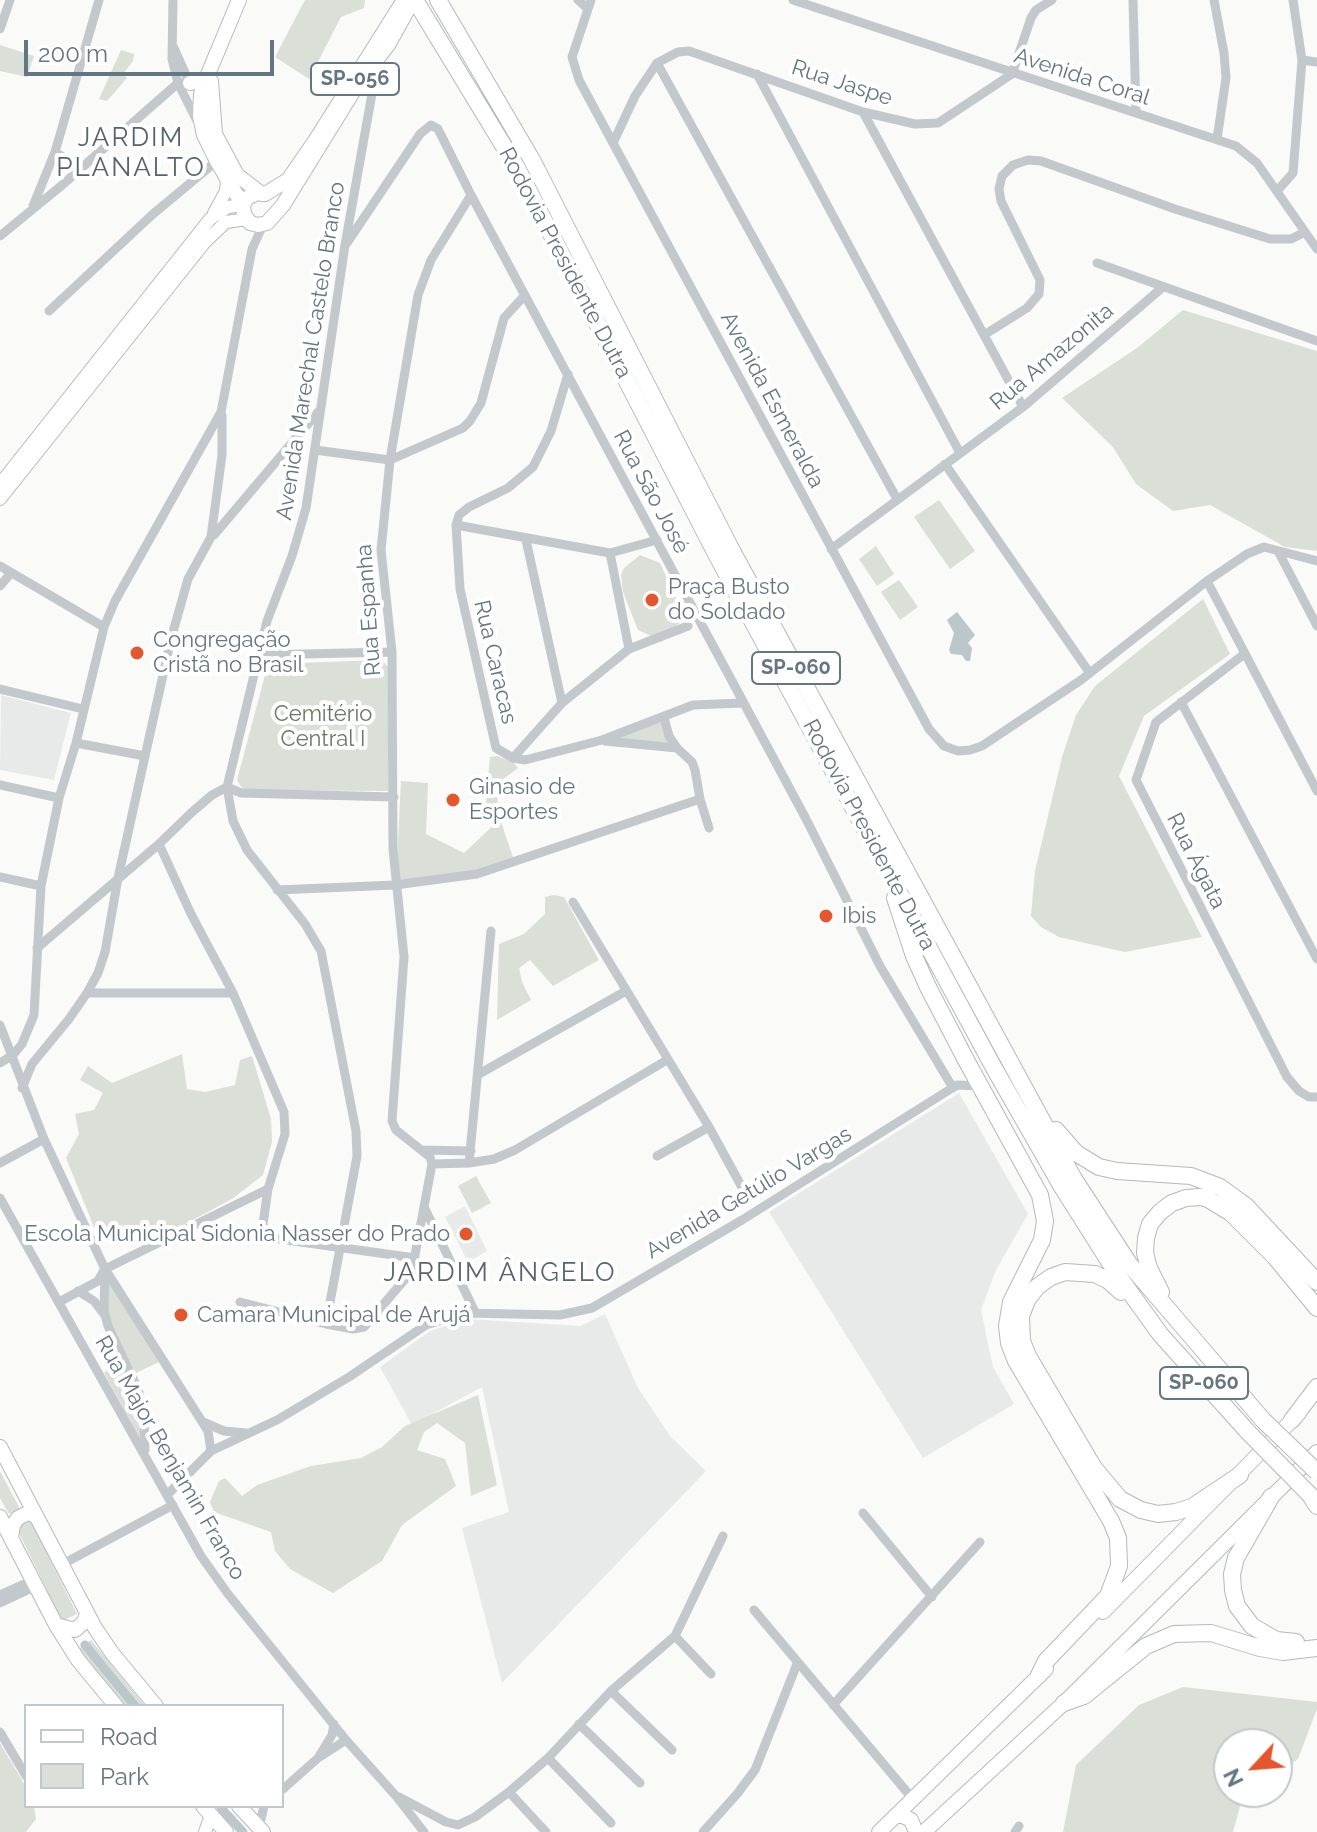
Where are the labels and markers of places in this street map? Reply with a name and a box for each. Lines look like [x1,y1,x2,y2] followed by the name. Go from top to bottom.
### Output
[668,574,790,626] place label: Praça Busto do Soldado
[643,591,661,609] marker: Praça Busto do Soldado
[153,627,303,678] place label: Congregação Cristã no Brasil
[128,644,146,662] marker: Congregação Cristã no Brasil
[469,774,575,826] place label: Ginasio de Esportes
[444,791,462,809] marker: Ginasio de Esportes
[842,903,876,929] place label: Ibis
[817,907,835,925] marker: Ibis
[24,1221,450,1247] place label: Escola Municipal Sidonia Nasser do Prado
[457,1225,475,1243] marker: Escola Municipal Sidonia Nasser do Prado
[197,1302,470,1328] place label: Camara Municipal de Arujá
[172,1306,190,1324] marker: Camara Municipal de Arujá

